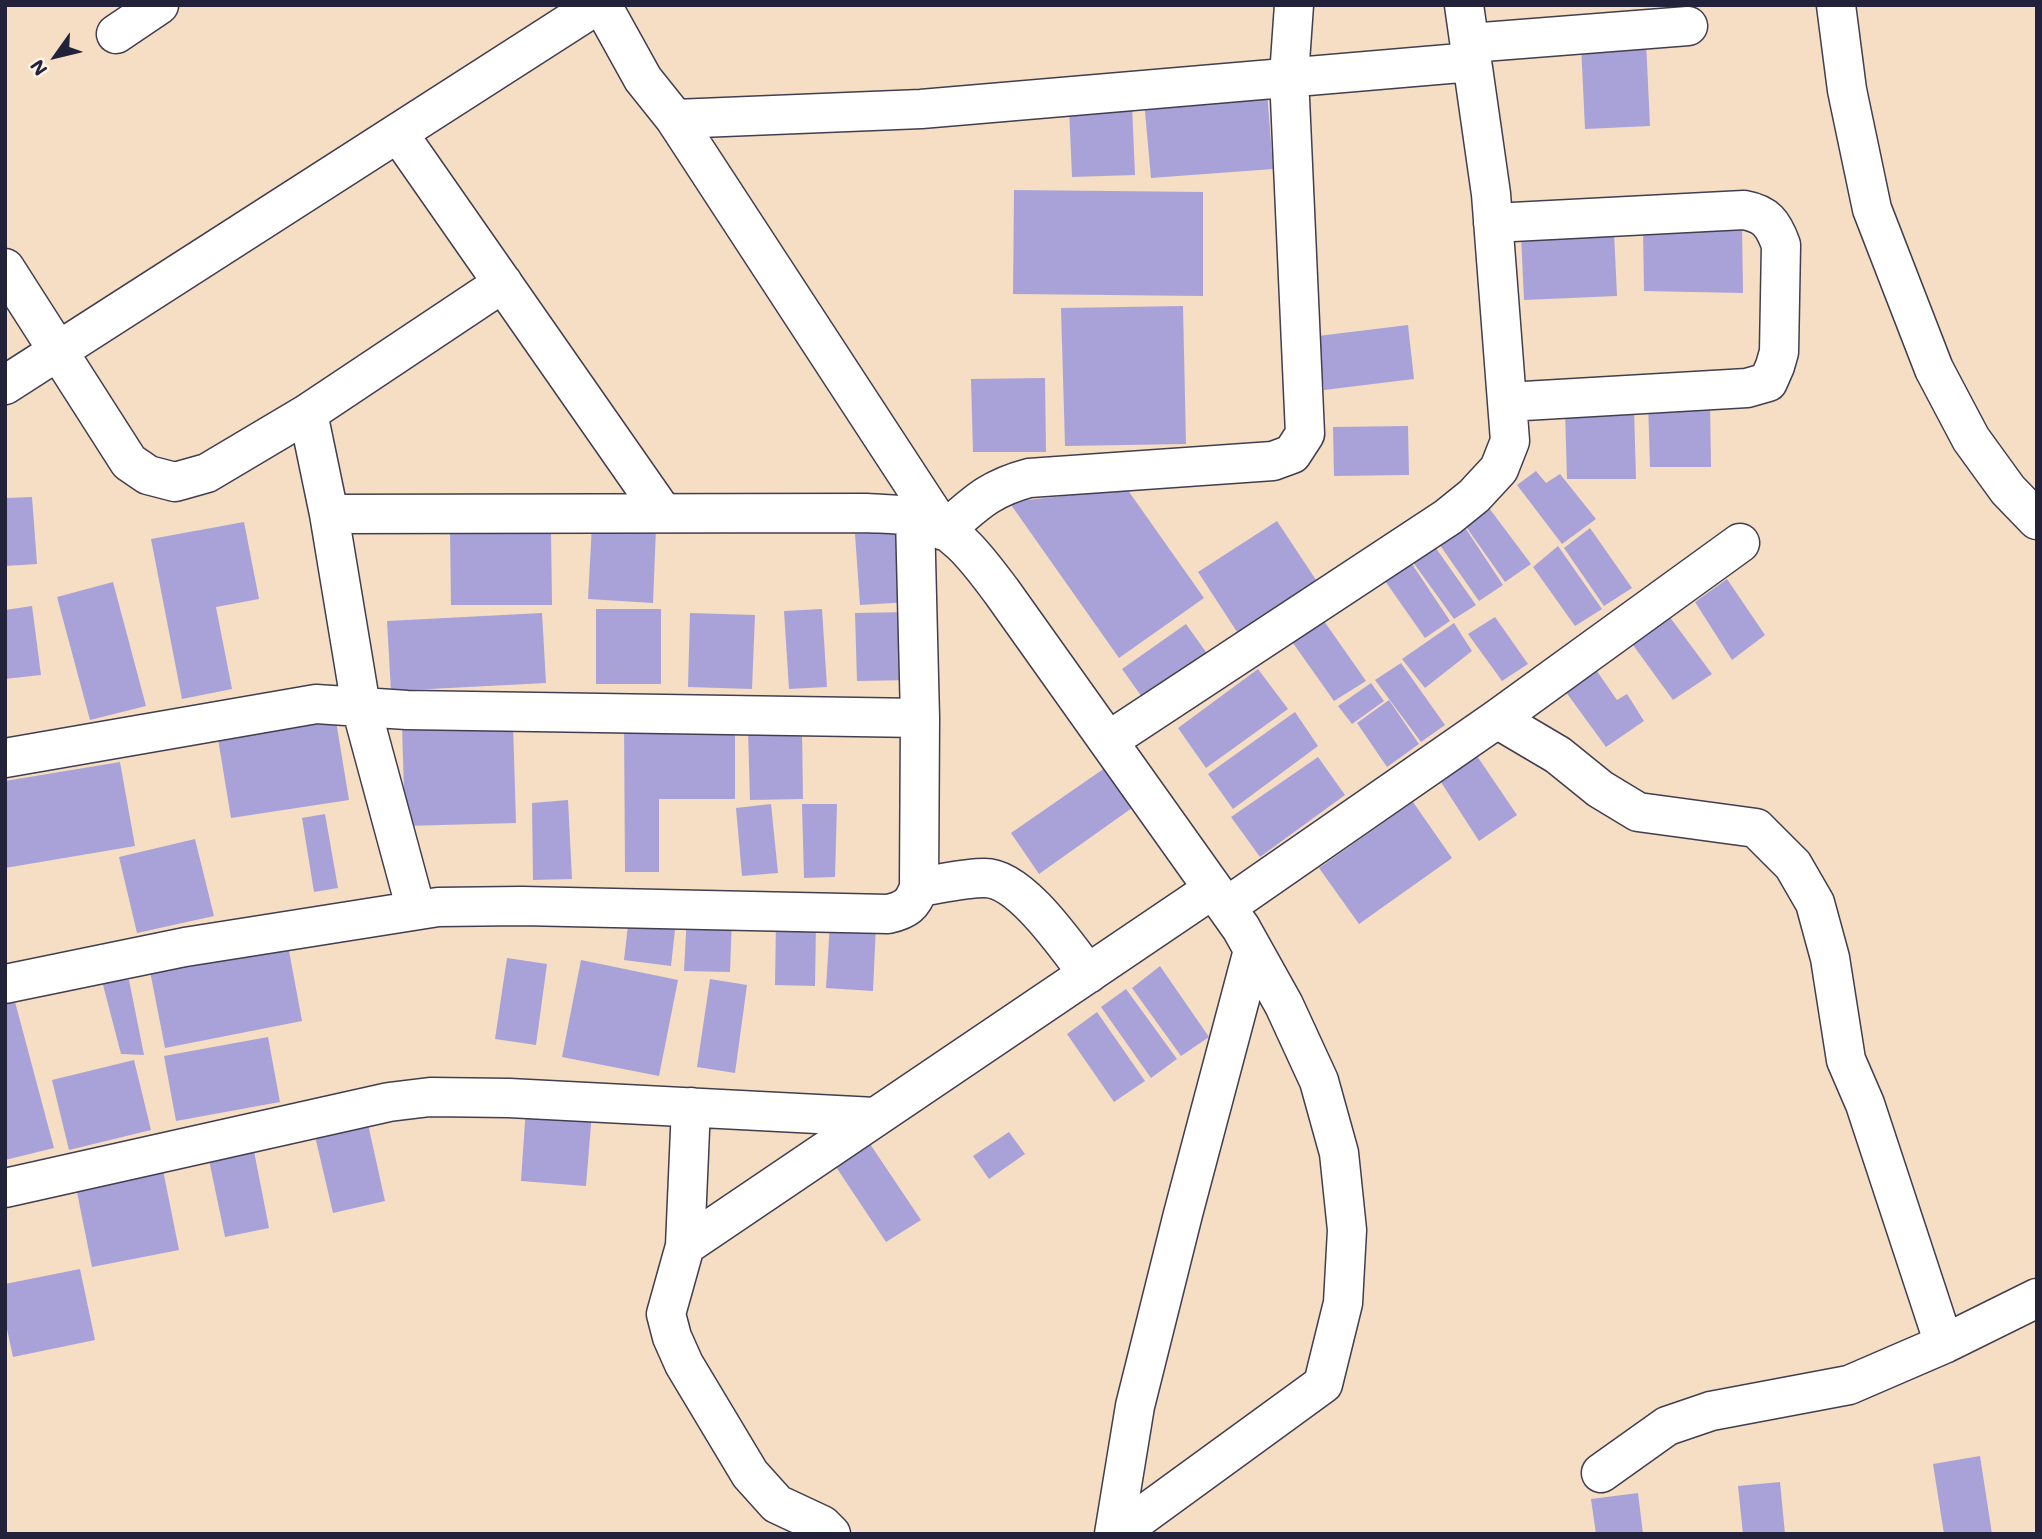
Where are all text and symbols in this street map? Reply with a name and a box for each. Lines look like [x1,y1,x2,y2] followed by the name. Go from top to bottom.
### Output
[21,21,91,91] north arrow
[24,55,53,81] text: N

